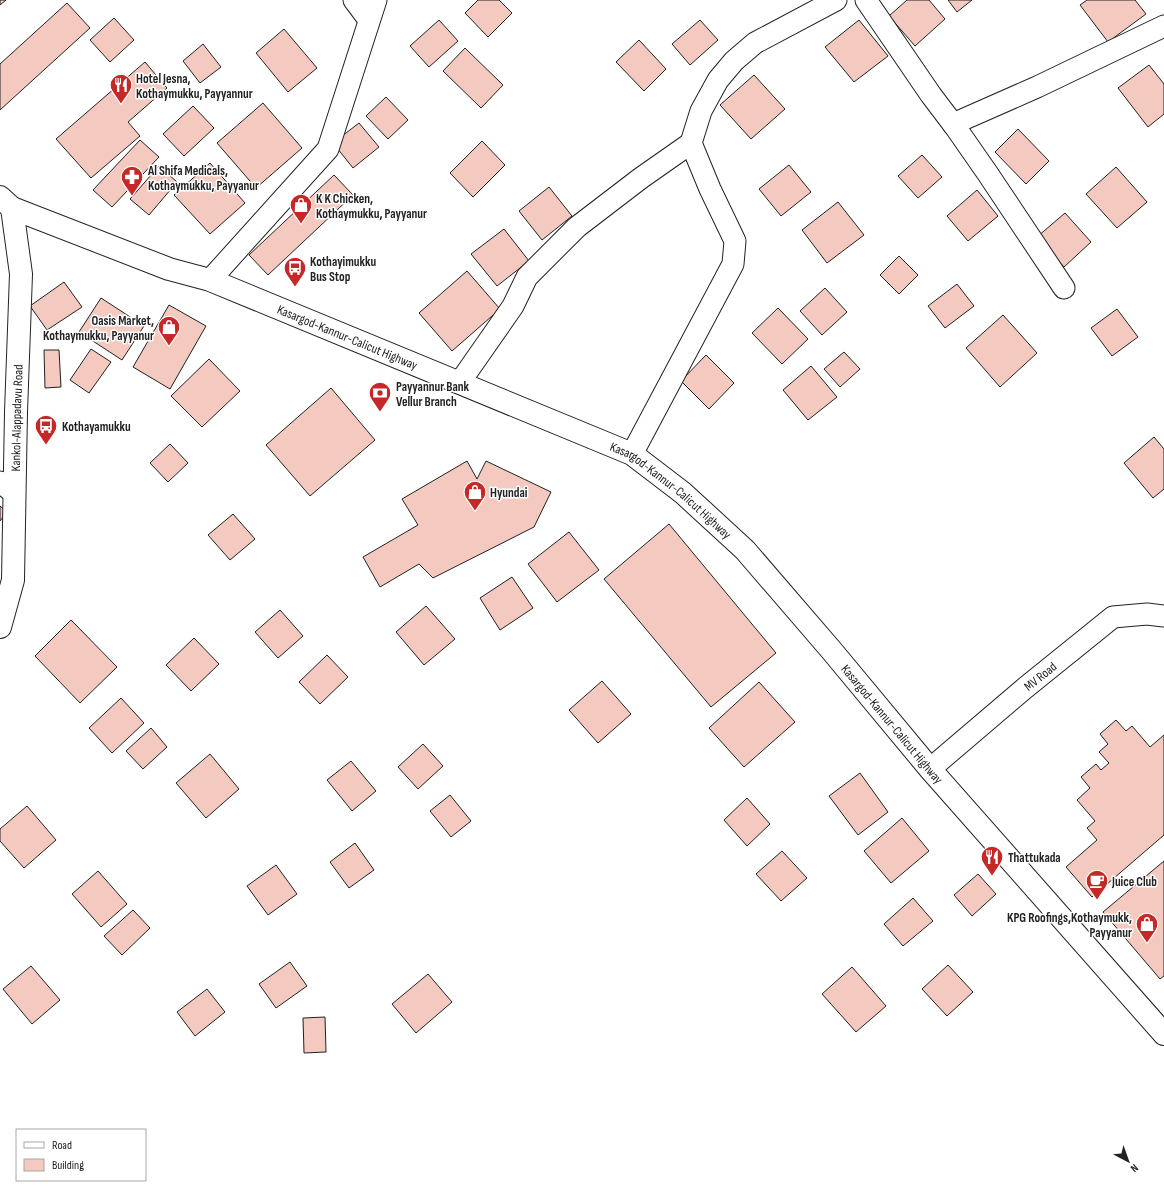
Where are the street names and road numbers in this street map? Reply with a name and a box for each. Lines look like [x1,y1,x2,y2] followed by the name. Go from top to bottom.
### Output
[275,302,420,374] street label: Kasargod-Kannur-Calicut Highway
[8,364,27,471] street label: Kankol-Alappadavu Road
[608,439,734,542] street label: Kasargod-Kannur-Calicut Highway
[1021,659,1060,695] street label: MV Road
[838,662,946,787] street label: Kasargod-Kannur-Calicut Highway

